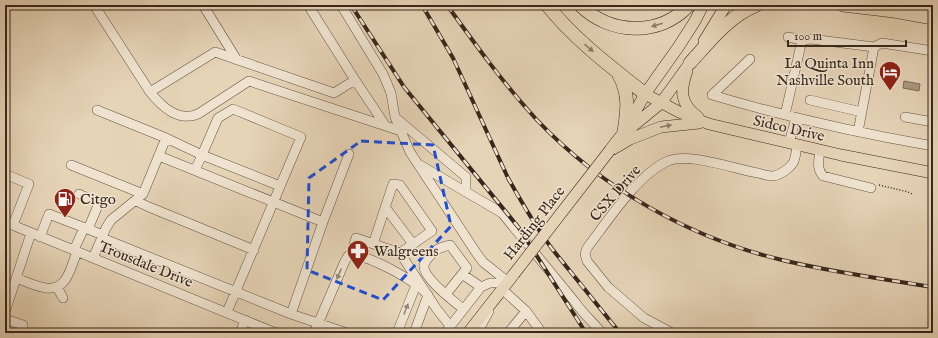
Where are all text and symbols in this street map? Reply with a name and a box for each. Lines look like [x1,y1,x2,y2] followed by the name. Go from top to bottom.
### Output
[650,22,662,28] one-way arrow
[788,22,906,48] scale bar
[794,29,822,44] text: 100 m
[584,44,594,53] one-way arrow
[776,54,874,90] place label: La Quinta Inn Nashville South
[877,59,903,92] hotel icon: La Quinta Inn Nashville South
[751,111,826,146] street label: Sidco Drive
[660,123,672,129] one-way arrow
[586,161,645,226] street label: CSX Drive
[500,182,569,264] street label: Harding Place
[52,186,78,219] fuel station icon: Citgo
[80,190,116,209] place label: Citgo
[96,237,196,292] street label: Trousdale Drive
[345,238,371,271] pharmacy icon: Walgreens
[374,242,439,261] place label: Walgreens
[336,268,342,280] one-way arrow
[404,302,410,314] one-way arrow

